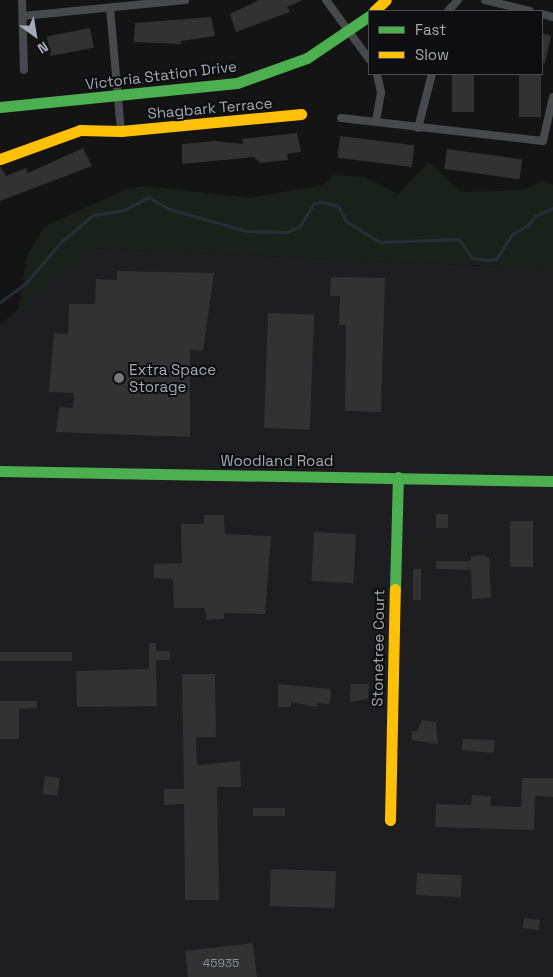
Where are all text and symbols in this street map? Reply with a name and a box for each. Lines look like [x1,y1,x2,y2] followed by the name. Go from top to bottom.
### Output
[10,10,60,60] north arrow
[368,10,543,75] legend
[415,20,446,39] text: Fast
[34,38,52,58] text: N
[415,45,449,64] text: Slow
[84,57,238,93] street label: Victoria Station Drive
[147,94,273,122] street label: Shagbark Terrace
[129,360,216,395] place label: Extra Space Storage
[113,372,125,384] marker: Extra Space Storage
[221,452,333,470] street label: Woodland Road
[368,589,388,707] street label: Stonetree Court
[203,957,239,971] house number: 45935

